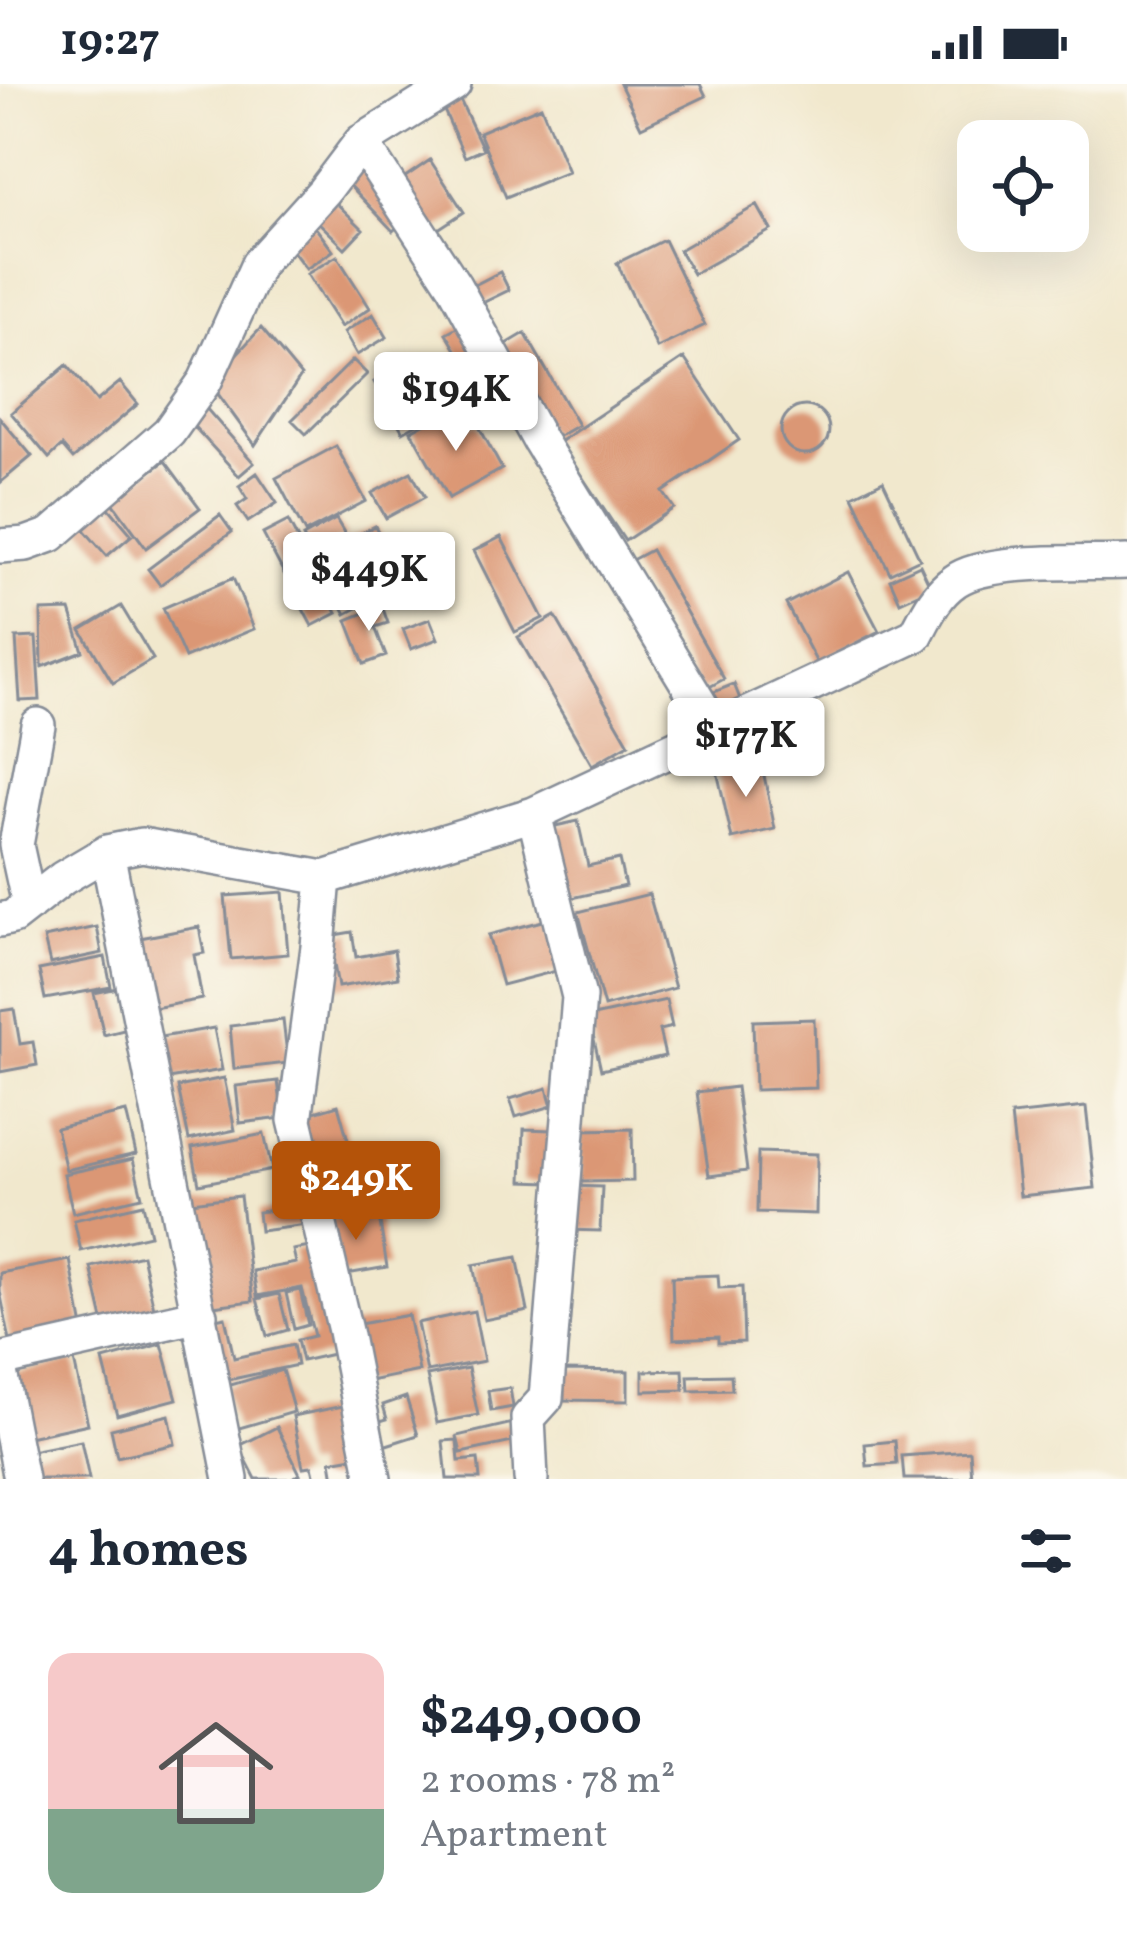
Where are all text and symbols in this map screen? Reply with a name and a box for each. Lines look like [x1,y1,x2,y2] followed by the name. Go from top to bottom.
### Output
[60,11,160,74] text: 19:27
[957,120,1089,252] map controls
[957,120,1089,252] button: locate
[372,352,540,454] pin: $194K
[401,364,511,418] text: $194K
[285,532,453,634] pin: $449K
[310,544,428,598] text: $449K
[662,698,830,800] pin: $177K
[695,710,797,764] text: $177K
[272,1141,440,1243] pin: $249K
[299,1153,413,1207] text: $249K
[48,1516,249,1587] text: 4 homes
[1013,1518,1079,1584] icon: filters
[420,1684,642,1755] text: $249,000
[144,1701,288,1845] icon: home
[420,1755,675,1809] text: 2 rooms · 78 m²
[420,1809,608,1863] text: Apartment

